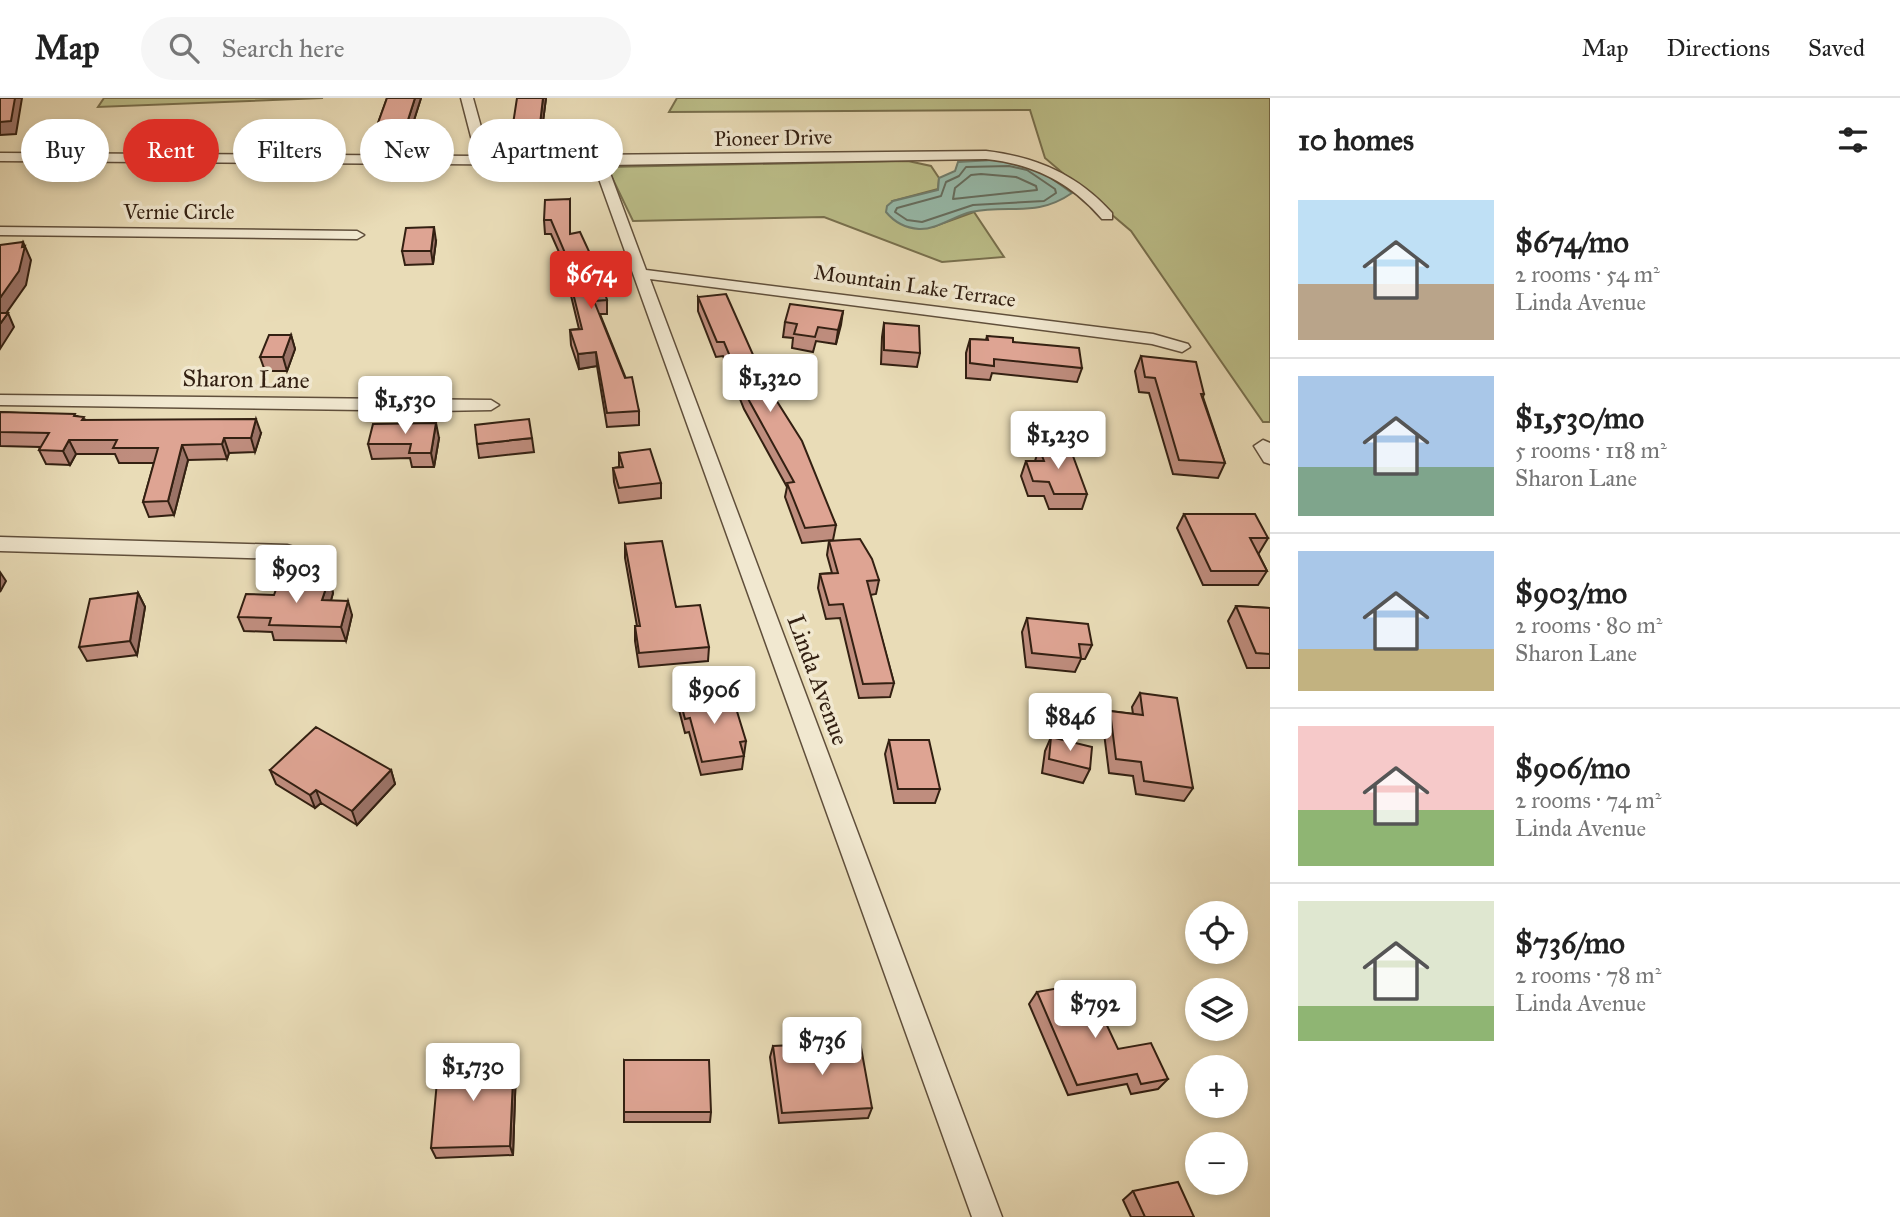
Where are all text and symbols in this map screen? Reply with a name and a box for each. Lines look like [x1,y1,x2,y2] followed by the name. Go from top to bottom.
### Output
[141,17,631,80] search box
[35,28,99,68] text: Map
[165,29,203,67] icon: search
[221,32,345,64] text: Search here
[1582,33,1629,63] text: Map
[1667,33,1770,63] text: Directions
[1808,33,1865,63] text: Saved
[21,119,109,182] chip: Buy
[123,119,219,182] chip: Rent
[233,119,346,182] chip: Filters
[360,119,454,182] chip: New
[468,119,623,182] chip: Apartment
[1834,121,1872,159] icon: filters
[1298,122,1414,158] text: 10 homes
[714,124,833,152] street label: Pioneer Drive
[122,199,235,225] street label: Vernie Circle
[1515,224,1629,260] text: $674/mo
[1354,228,1438,312] icon: home
[550,252,632,311] pin: $674
[812,259,1018,313] street label: Mountain Lake Terrace
[566,260,616,288] text: $674
[1515,260,1660,288] text: 2 rooms · 54 m²
[1515,288,1646,316] text: Linda Avenue
[713,354,827,414] pin: $1,320
[182,363,310,395] street label: Sharon Lane
[739,363,801,391] text: $1,320
[348,376,462,436] pin: $1,530
[374,385,436,413] text: $1,530
[1515,400,1644,436] text: $1,530/mo
[1354,404,1438,488] icon: home
[1001,412,1115,471] pin: $1,230
[1027,420,1089,448] text: $1,230
[1515,436,1667,464] text: 5 rooms · 118 m²
[1515,464,1637,492] text: Sharon Lane
[255,546,337,605] pin: $903
[272,554,320,582] text: $903
[1515,575,1627,611] text: $903/mo
[1354,579,1438,663] icon: home
[781,611,855,749] street label: Linda Avenue
[1515,611,1662,639] text: 2 rooms · 80 m²
[1515,639,1637,667] text: Sharon Lane
[673,666,755,726] pin: $906
[688,675,740,703] text: $906
[1029,694,1111,753] pin: $846
[1045,702,1095,730] text: $846
[1515,750,1630,786] text: $906/mo
[1354,754,1438,838] icon: home
[1515,786,1661,814] text: 2 rooms · 74 m²
[1515,814,1646,842] text: Linda Avenue
[1185,901,1248,1195] map controls
[1185,901,1248,964] button: locate
[1515,925,1625,961] text: $736/mo
[1354,929,1438,1013] icon: home
[1515,961,1661,989] text: 2 rooms · 78 m²
[1185,978,1248,1041] button: layers
[1054,981,1136,1040] pin: $792
[1070,989,1120,1017] text: $792
[1515,989,1646,1017] text: Linda Avenue
[781,1018,863,1077] pin: $736
[798,1026,846,1054] text: $736
[416,1044,530,1103] pin: $1,730
[442,1052,504,1080] text: $1,730
[1185,1055,1248,1118] button: +
[1185,1132,1248,1195] button: −

